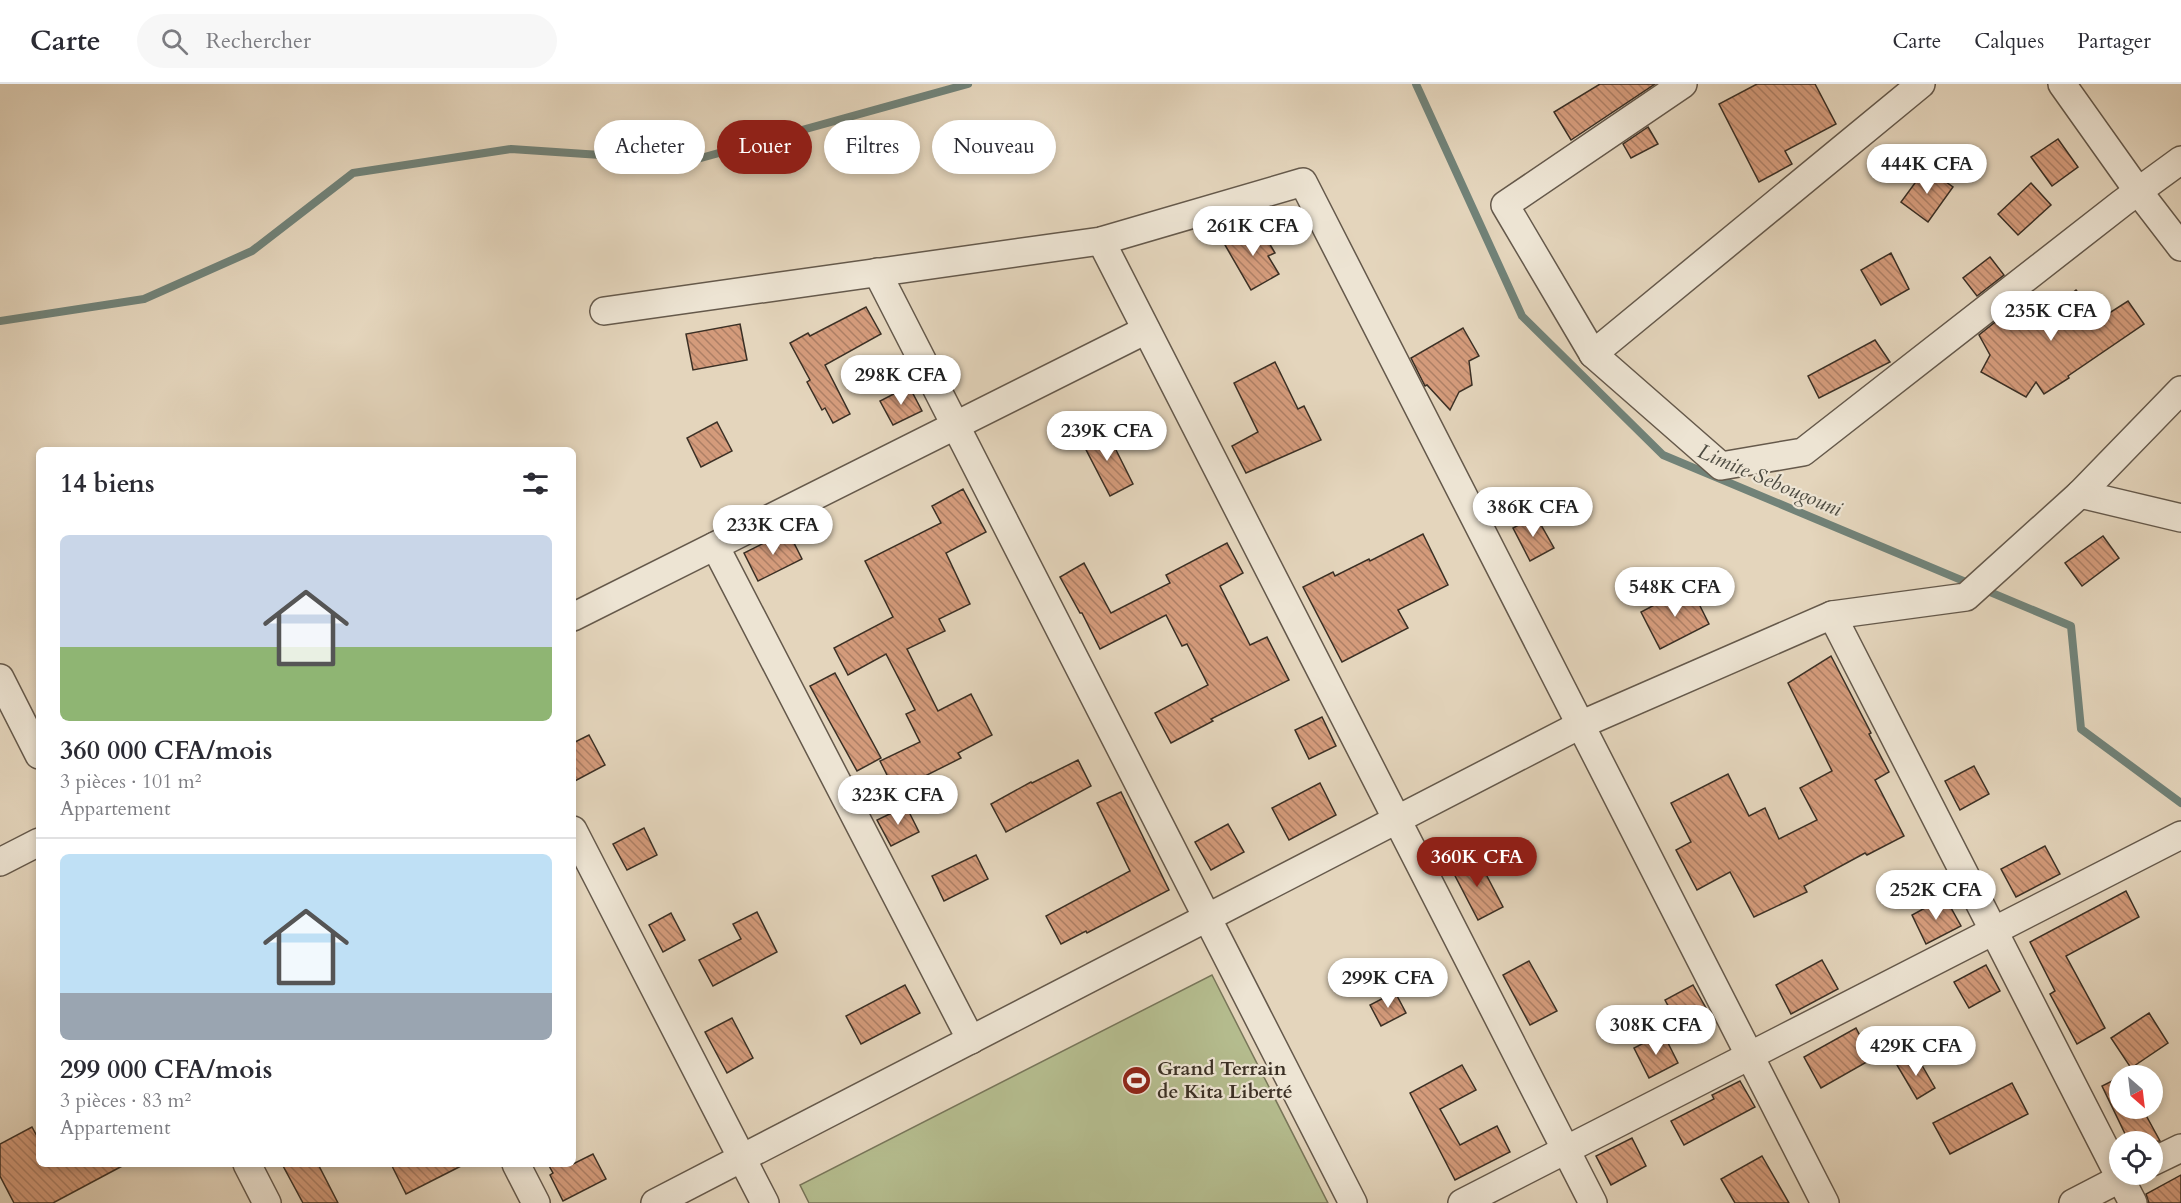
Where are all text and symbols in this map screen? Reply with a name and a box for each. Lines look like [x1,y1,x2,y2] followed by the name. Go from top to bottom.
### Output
[137,14,557,68] search box
[30,22,101,60] text: Carte
[158,25,191,58] icon: search
[206,26,311,56] text: Rechercher
[1892,27,1941,56] text: Carte
[1974,27,2044,56] text: Calques
[2077,27,2151,56] text: Partager
[594,120,705,174] chip: Acheter
[717,120,812,174] chip: Louer
[824,120,920,174] chip: Filtres
[932,120,1056,174] chip: Nouveau
[1865,144,1989,195] pin: 444K CFA
[1881,150,1973,177] text: 444K CFA
[1191,206,1315,257] pin: 261K CFA
[1207,212,1299,239] text: 261K CFA
[1989,291,2113,342] pin: 235K CFA
[2005,297,2097,324] text: 235K CFA
[839,355,963,406] pin: 298K CFA
[855,361,947,388] text: 298K CFA
[1045,411,1169,462] pin: 239K CFA
[1061,417,1153,444] text: 239K CFA
[1693,437,1847,524] water label: Limite Sebougouni
[60,466,155,501] text: 14 biens
[519,467,552,500] icon: filters
[1471,487,1595,538] pin: 386K CFA
[1487,493,1579,520] text: 386K CFA
[711,505,835,556] pin: 233K CFA
[727,511,819,538] text: 233K CFA
[1613,567,1737,618] pin: 548K CFA
[1629,573,1721,600] text: 548K CFA
[252,574,360,682] icon: home
[60,733,272,768] text: 360 000 CFA/mois
[60,768,201,795] text: 3 pièces · 101 m²
[836,775,960,826] pin: 323K CFA
[852,781,944,808] text: 323K CFA
[60,795,171,822] text: Appartement
[1415,837,1539,888] pin: 360K CFA
[1431,843,1523,870] text: 360K CFA
[1874,870,1998,921] pin: 252K CFA
[1890,876,1982,903] text: 252K CFA
[252,893,360,1001] icon: home
[1326,958,1450,1009] pin: 299K CFA
[1342,964,1434,991] text: 299K CFA
[1594,1005,1718,1056] pin: 308K CFA
[1610,1011,1702,1038] text: 308K CFA
[1854,1026,1978,1077] pin: 429K CFA
[1870,1032,1962,1059] text: 429K CFA
[60,1052,272,1087] text: 299 000 CFA/mois
[1157,1055,1293,1105] place label: Grand Terrain de Kita Liberté
[1120,1064,1152,1096] sports icon: Grand Terrain de Kita Liberté
[2109,1065,2163,1119] north arrow
[2109,1065,2163,1185] map controls
[60,1087,191,1114] text: 3 pièces · 83 m²
[60,1114,171,1141] text: Appartement
[2109,1131,2163,1185] button: locate

